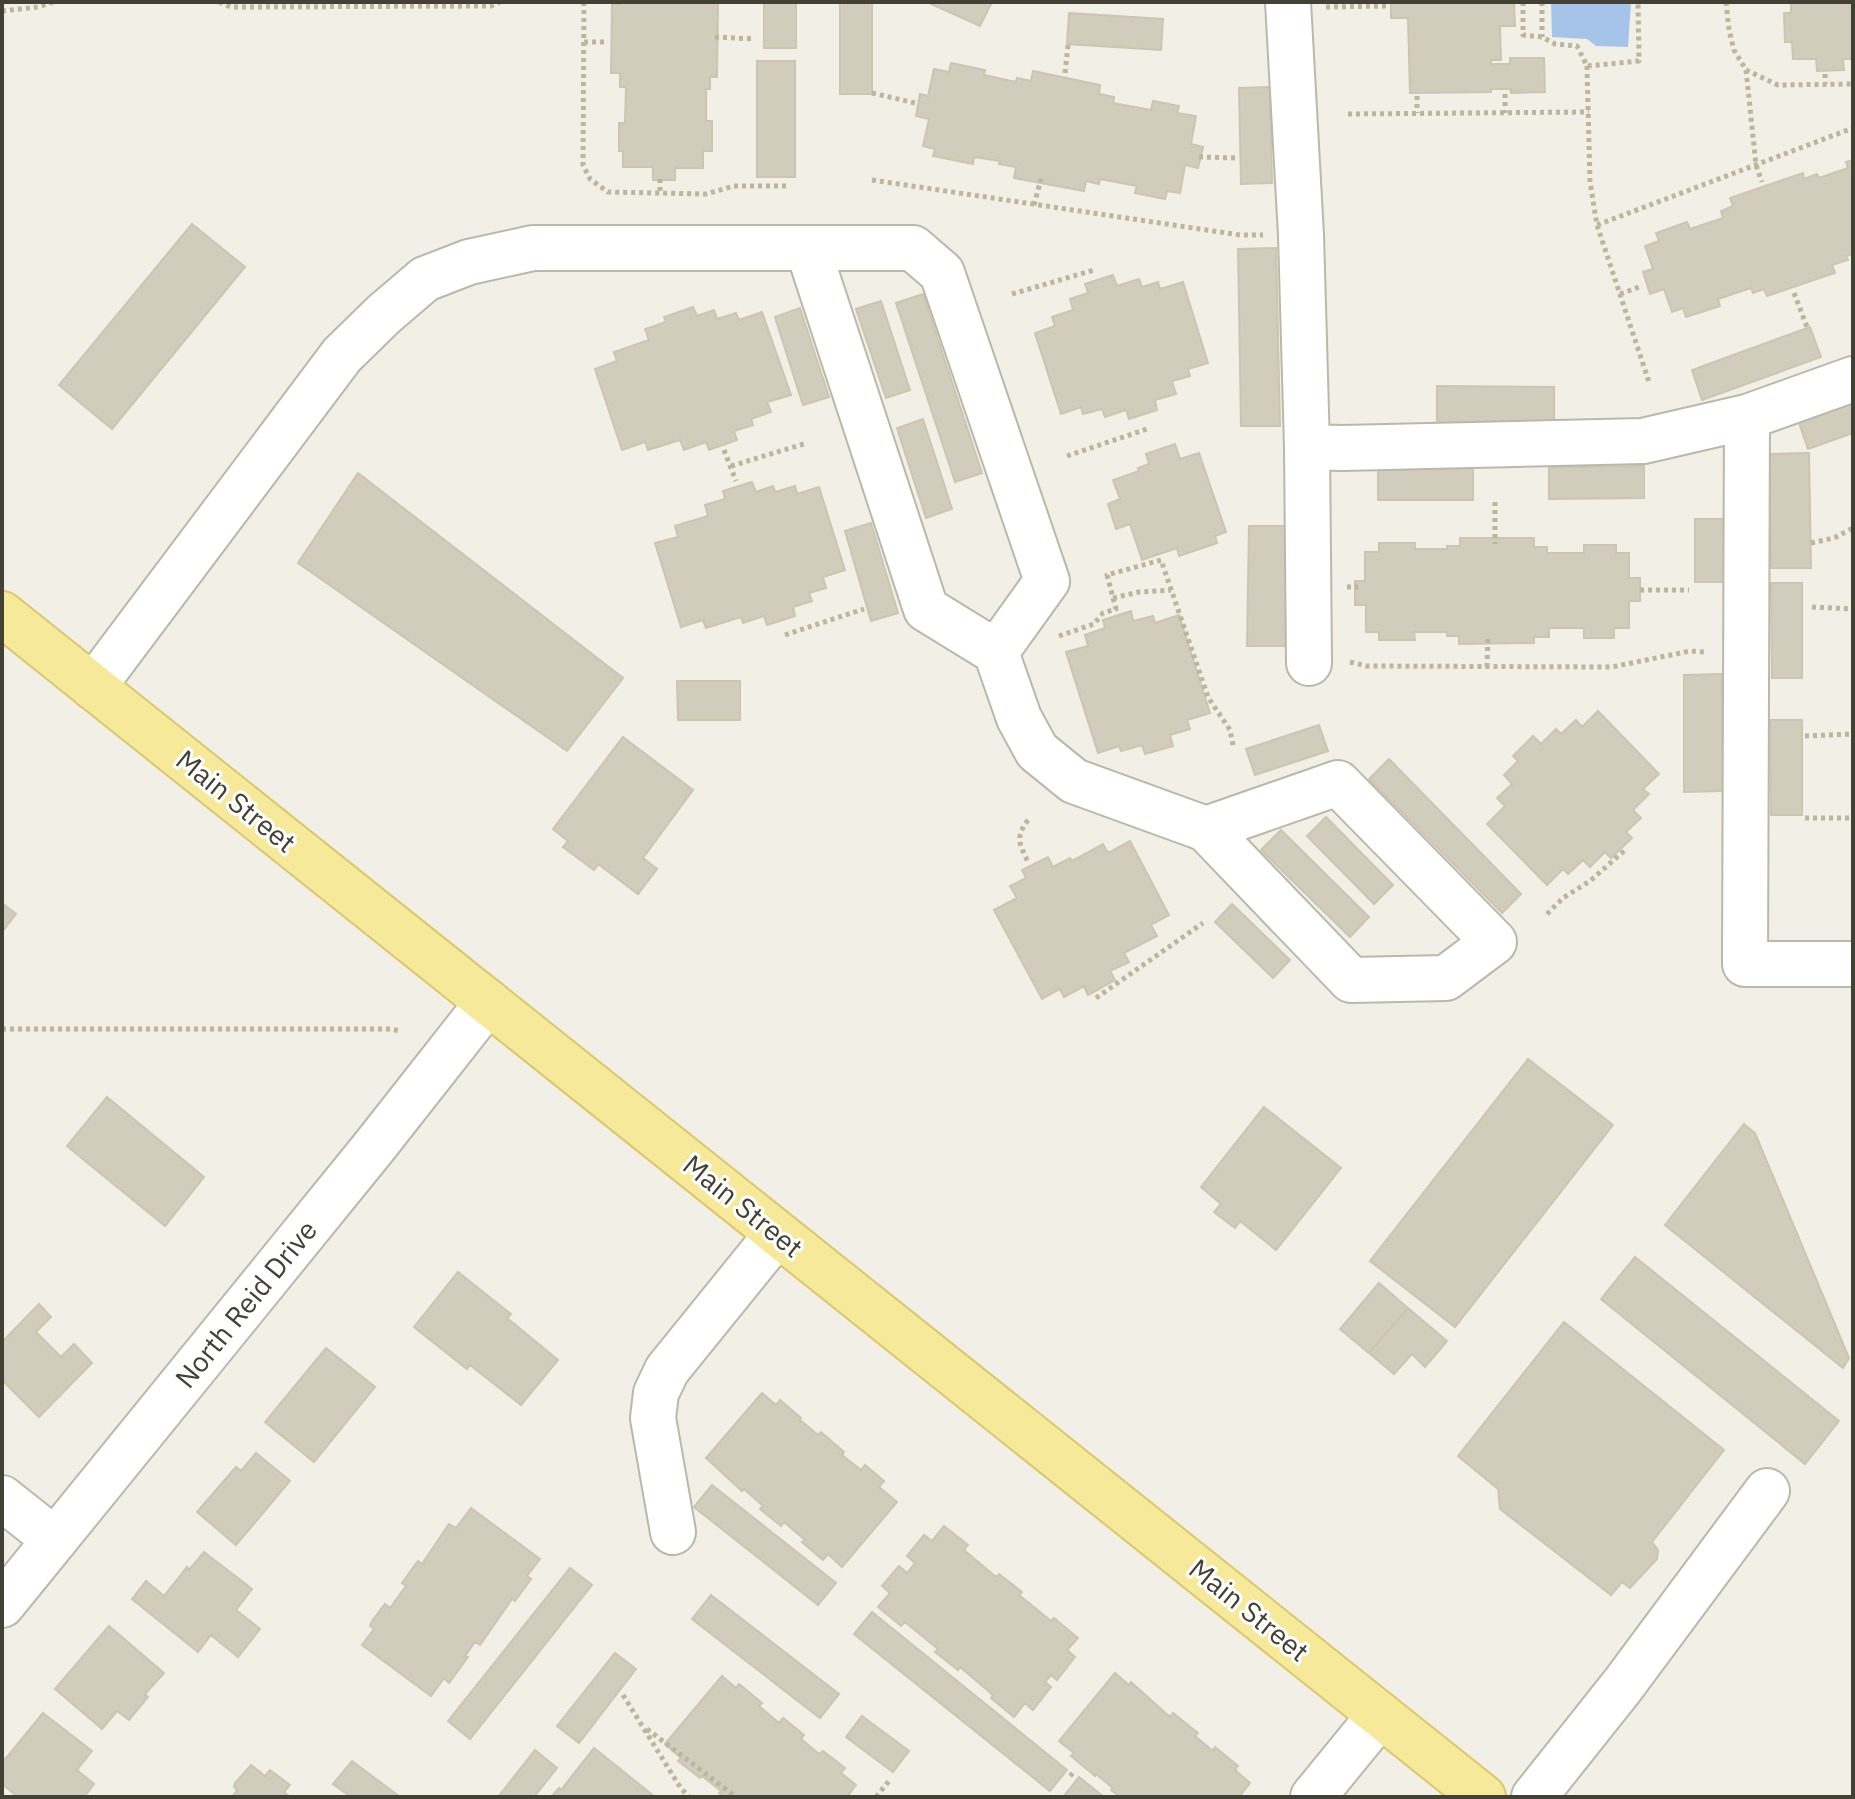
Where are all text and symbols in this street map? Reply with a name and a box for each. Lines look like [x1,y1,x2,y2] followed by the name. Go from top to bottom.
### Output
[169,741,304,860] street label: Main Street
[676,1146,811,1265] street label: Main Street
[166,1212,325,1395] street label: North Reid Drive
[1182,1550,1317,1669] street label: Main Street

